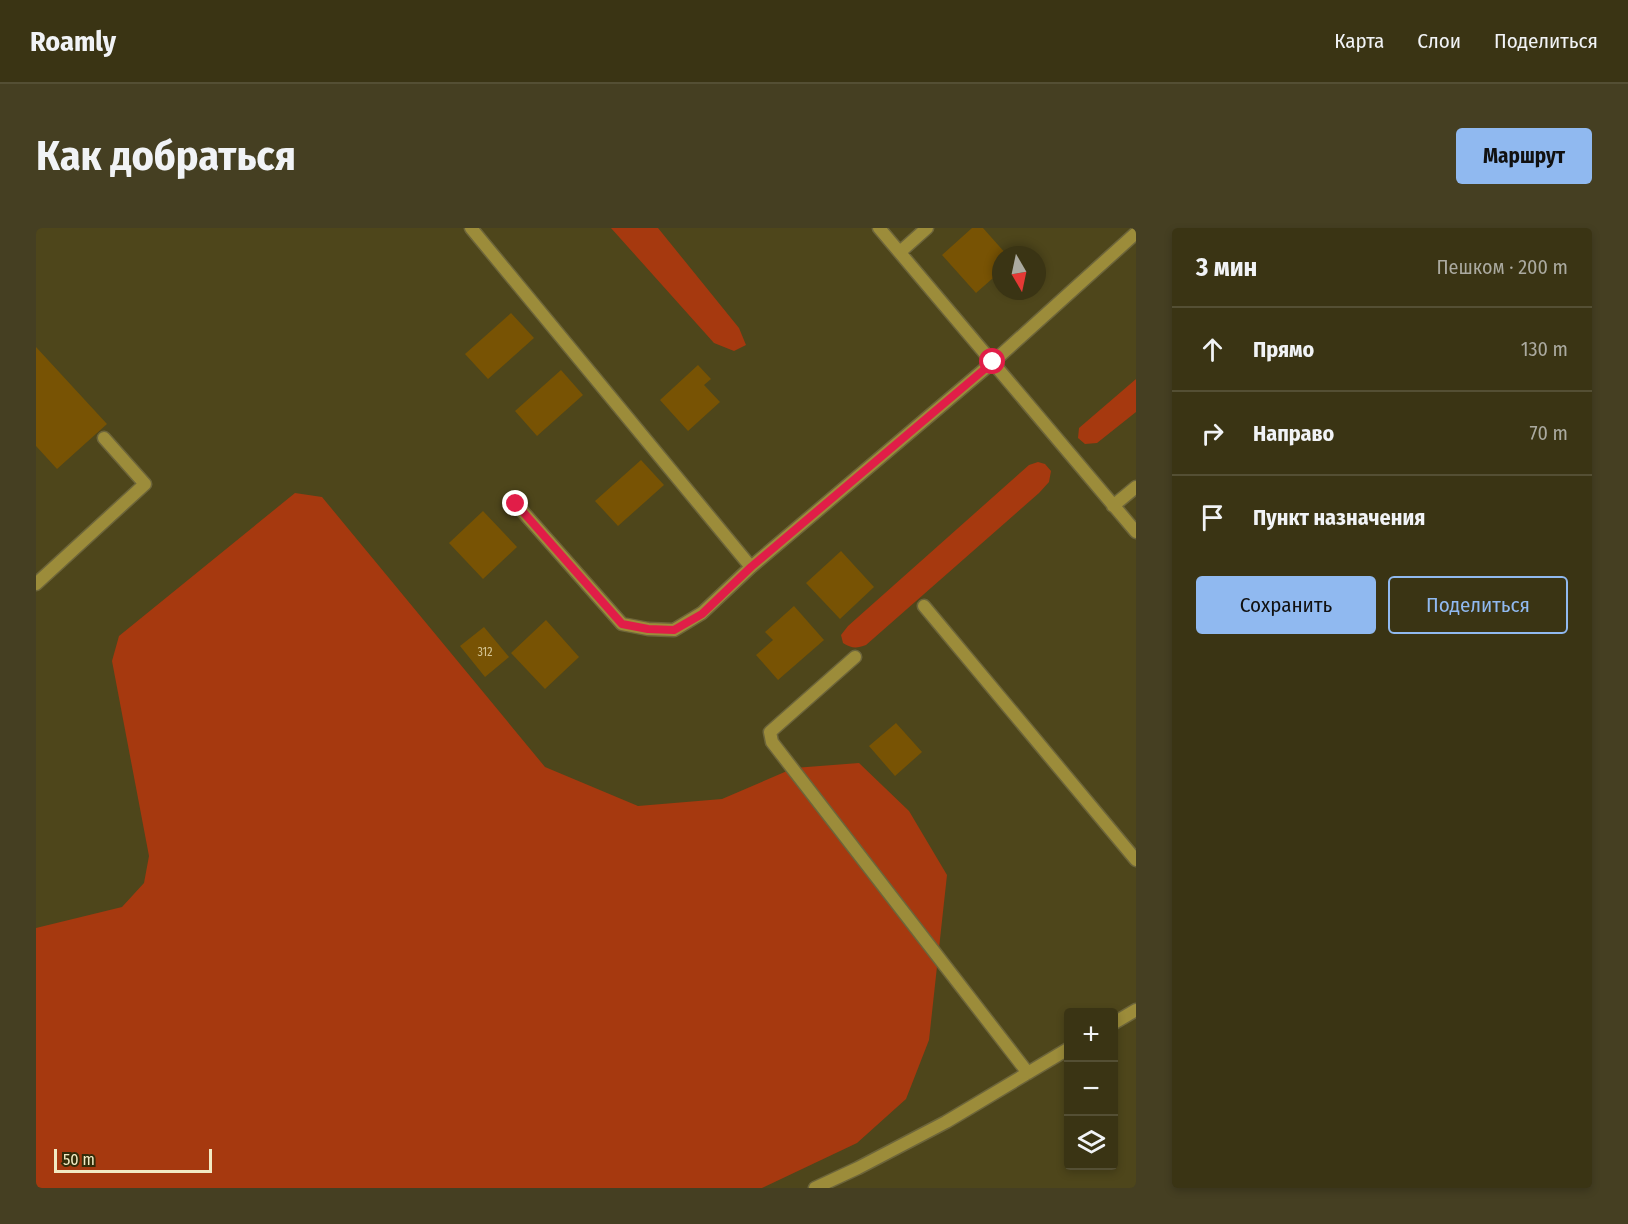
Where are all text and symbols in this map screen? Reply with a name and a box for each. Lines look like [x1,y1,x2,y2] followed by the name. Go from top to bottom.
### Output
[30,25,116,58] text: Roamly
[1334,28,1384,54] text: Карта
[1417,28,1461,54] text: Слои
[1494,28,1598,54] text: Поделиться
[1456,128,1592,184] button: Маршрут
[36,131,296,181] text: Как добраться
[992,246,1046,300] north arrow
[1196,252,1257,283] text: 3 мин
[1437,255,1568,279] text: Пешком · 200 m
[1196,333,1229,366] icon: ahead
[1253,336,1314,363] text: Прямо
[1521,337,1568,361] text: 130 m
[979,348,1005,374] route start
[1196,417,1229,450] icon: right
[1253,420,1334,447] text: Направо
[1530,421,1568,445] text: 70 m
[502,490,528,516] route end
[1196,501,1229,534] icon: arrive
[1253,504,1425,531] text: Пункт назначения
[1196,576,1376,634] button: Сохранить
[1388,576,1568,634] button: Поделиться
[477,645,493,659] house number: 312
[1064,1008,1118,1170] map controls
[1064,1008,1118,1062] button: +
[1064,1062,1118,1116] button: −
[1064,1116,1118,1170] button: layers
[54,1146,212,1174] scale bar
[63,1150,95,1169] text: 50 m

